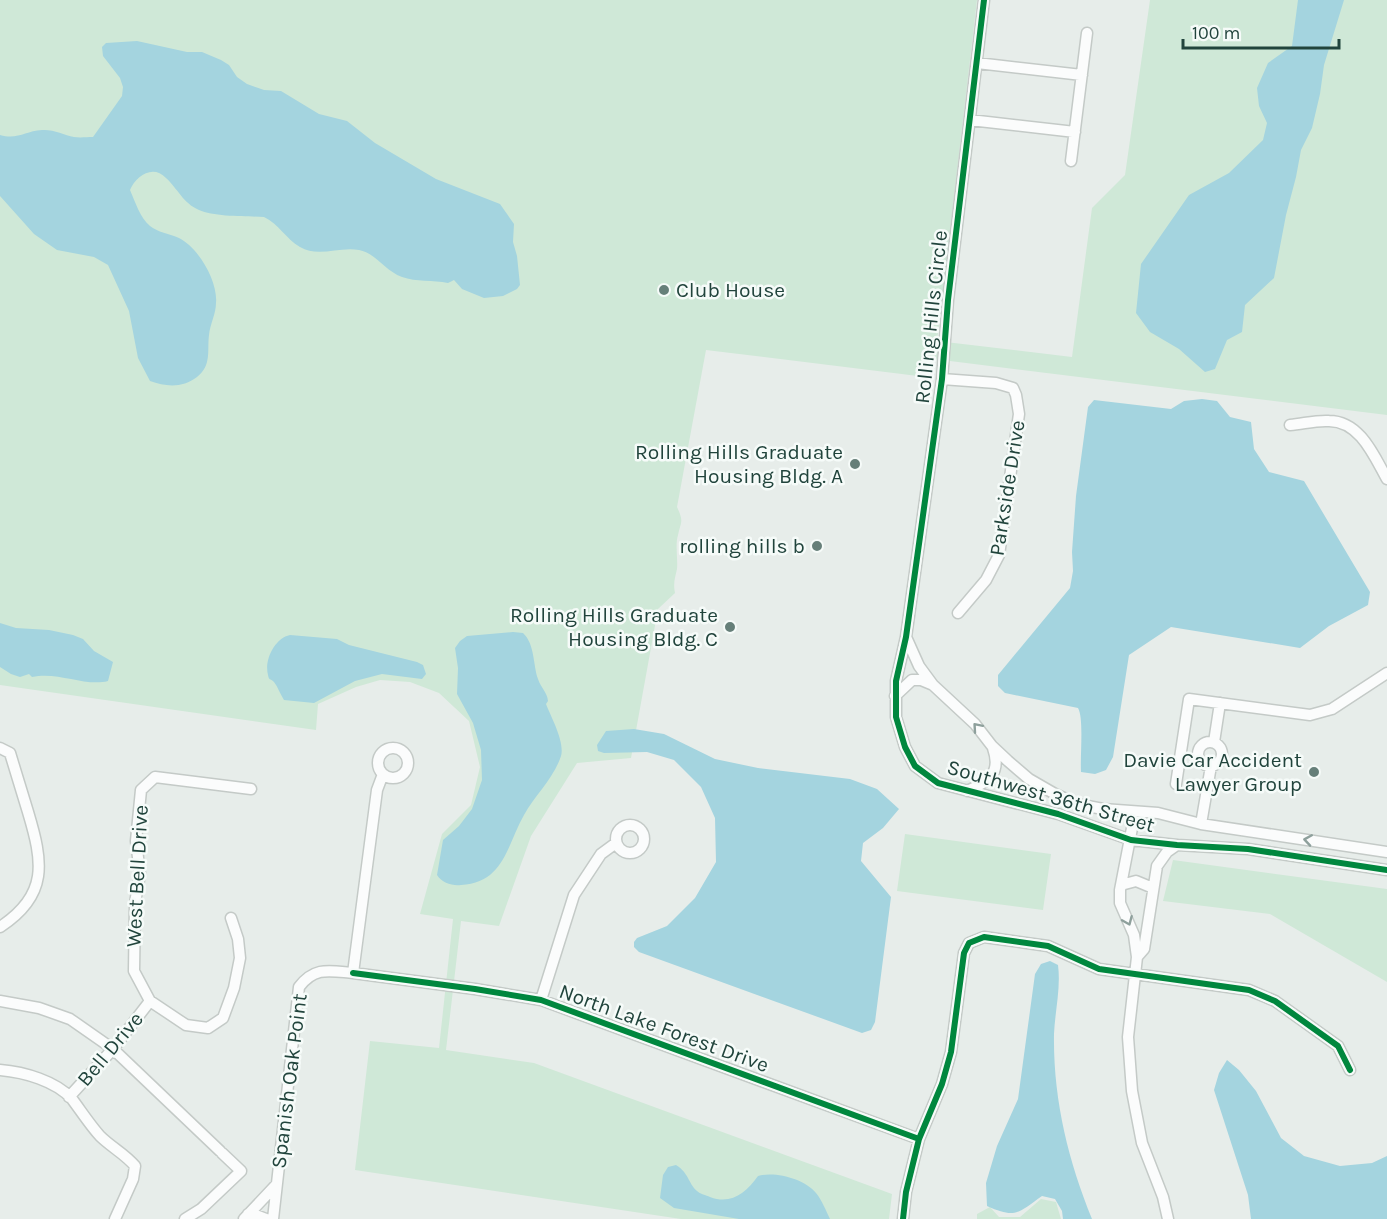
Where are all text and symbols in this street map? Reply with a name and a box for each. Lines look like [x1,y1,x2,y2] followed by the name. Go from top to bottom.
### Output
[1183,12,1339,50] scale bar
[1192,22,1240,44] text: 100 m
[910,229,952,405] street label: Rolling Hills Circle
[676,278,785,302] place label: Club House
[657,283,671,297] marker: Club House
[984,418,1030,558] street label: Parkside Drive
[635,440,843,488] place label: Rolling Hills Graduate Housing Bldg. A
[848,457,862,471] marker: Rolling Hills Graduate Housing Bldg. A
[679,534,805,558] place label: rolling hills b
[810,539,824,553] marker: rolling hills b
[510,603,718,651] place label: Rolling Hills Graduate Housing Bldg. C
[723,620,737,634] marker: Rolling Hills Graduate Housing Bldg. C
[973,723,984,734] one-way arrow
[1123,748,1302,796] place label: Davie Car Accident Lawyer Group
[944,755,1158,837] street label: Southwest 36th Street
[1307,765,1321,779] marker: Davie Car Accident Lawyer Group
[121,804,153,948] street label: West Bell Drive
[1304,835,1313,847] one-way arrow
[1121,914,1133,925] one-way arrow
[556,979,772,1077] street label: North Lake Forest Drive
[266,992,312,1170] street label: Spanish Oak Point
[72,1007,148,1091] street label: Bell Drive

